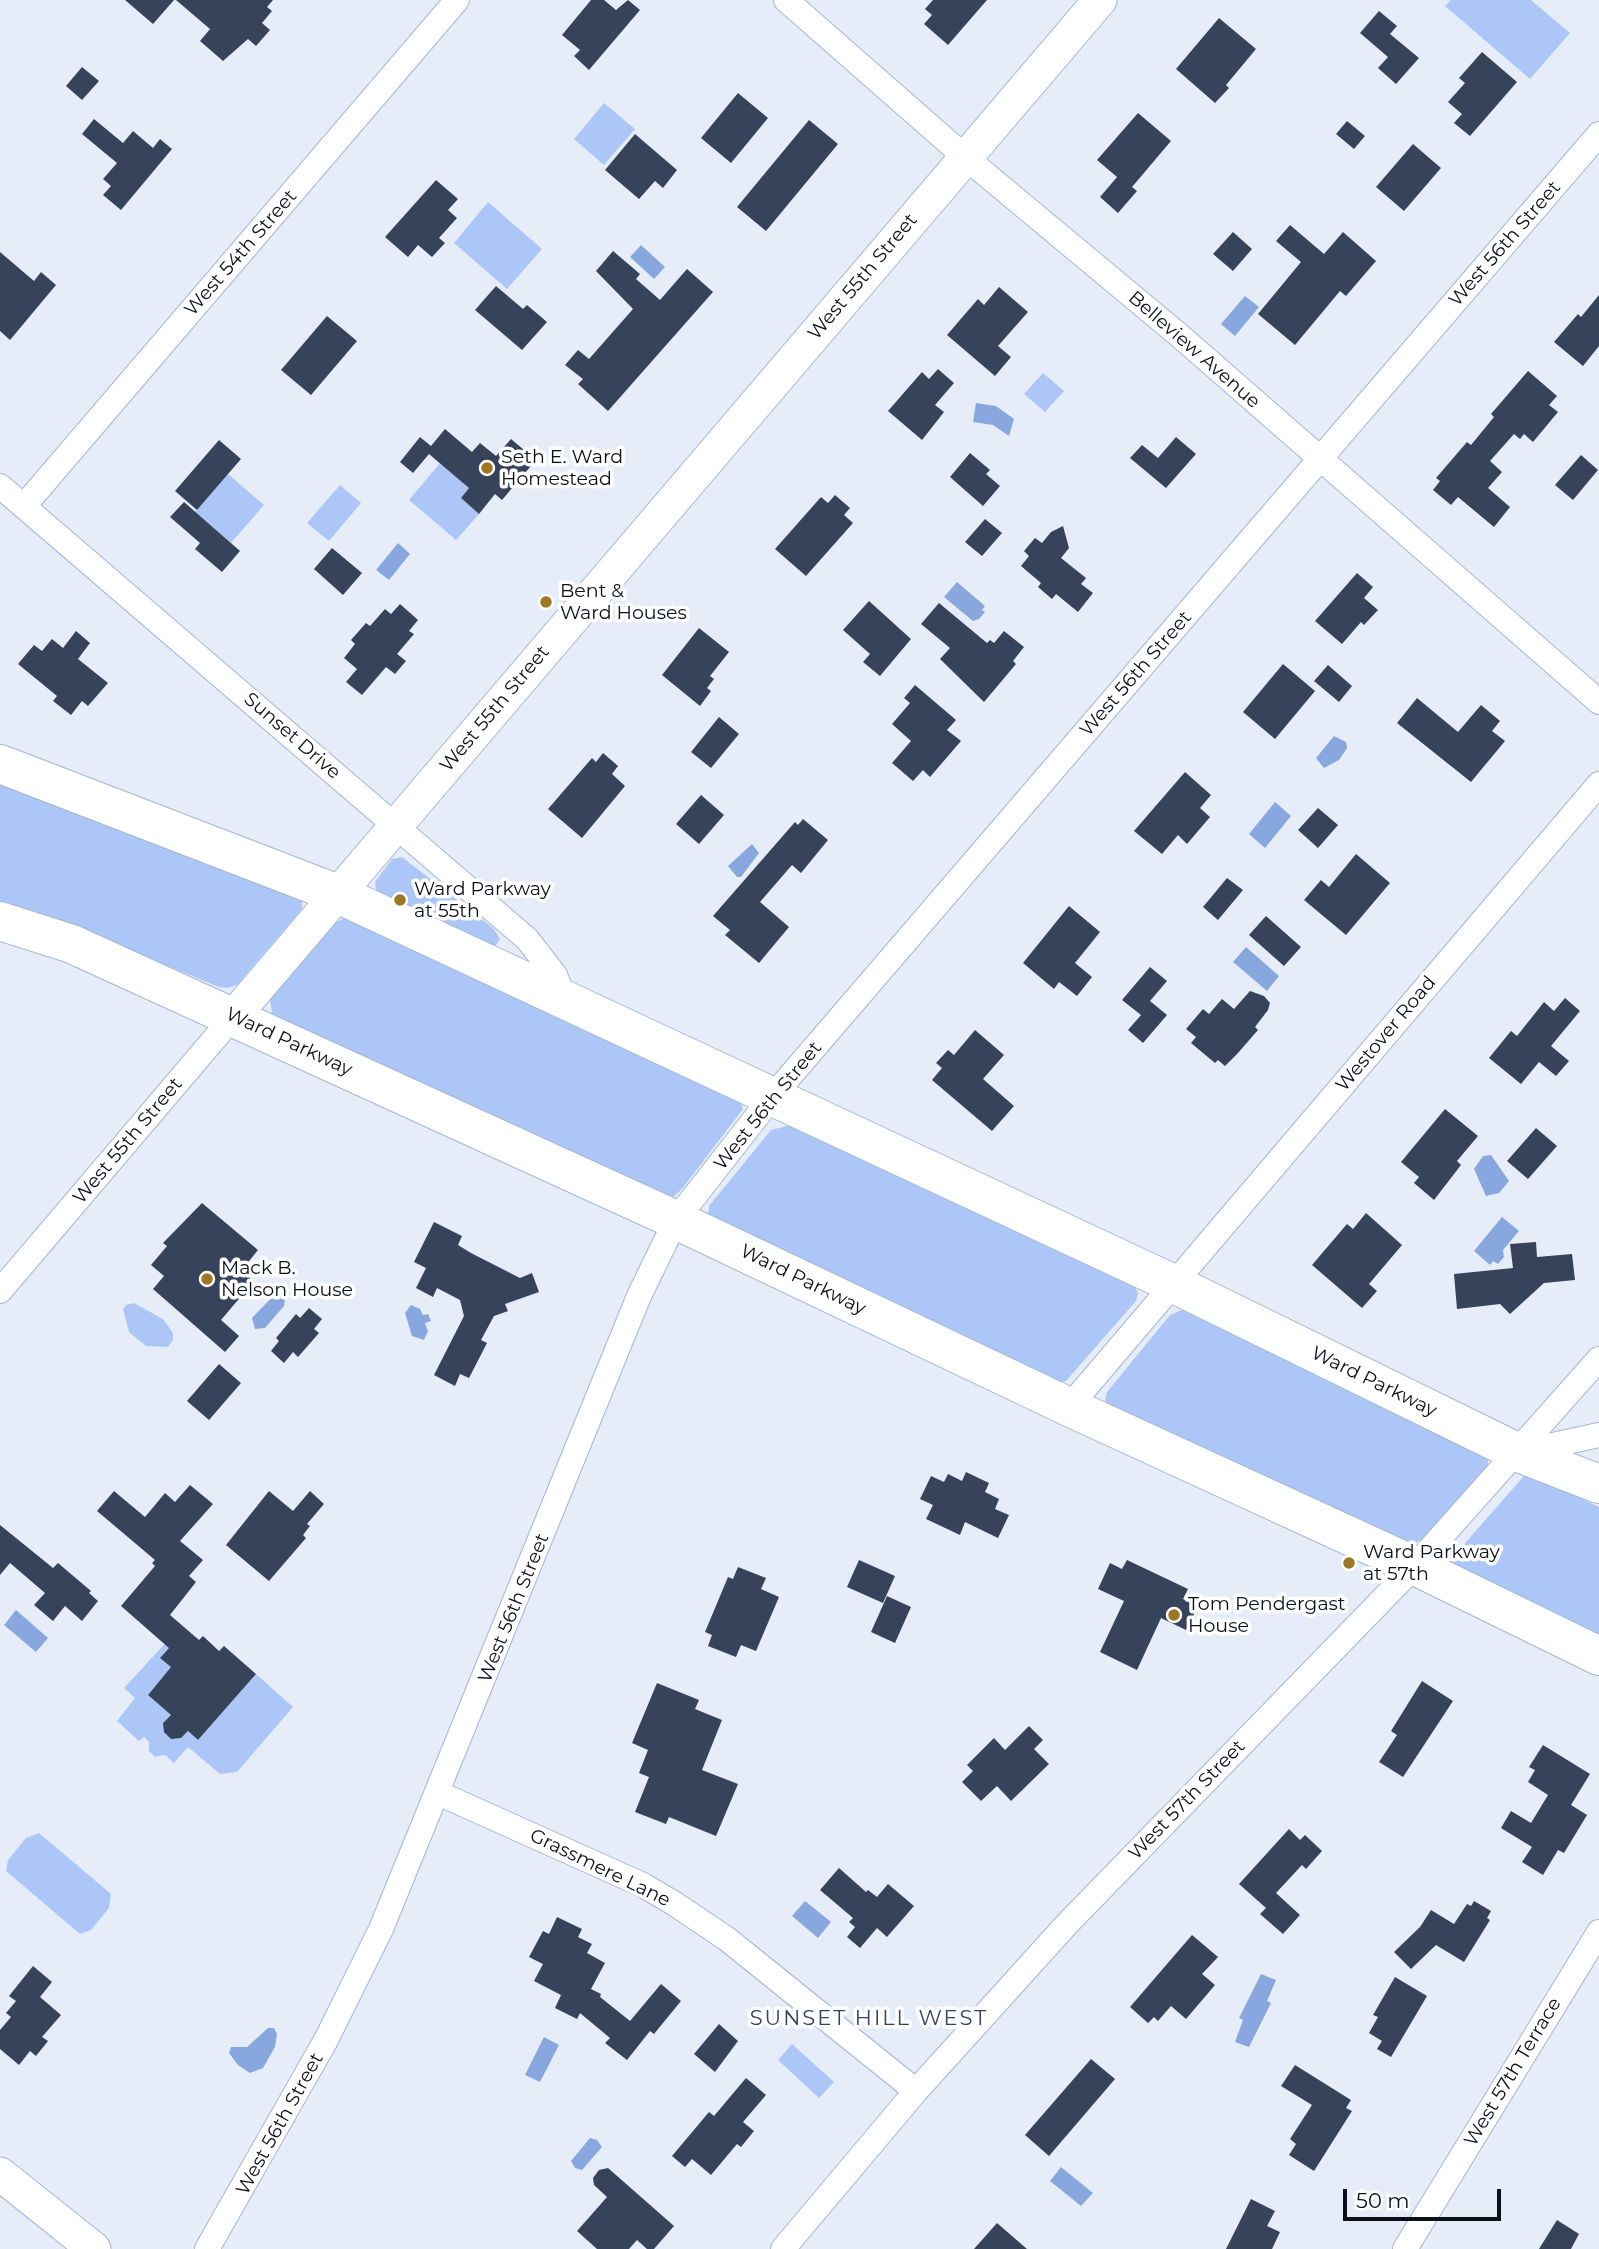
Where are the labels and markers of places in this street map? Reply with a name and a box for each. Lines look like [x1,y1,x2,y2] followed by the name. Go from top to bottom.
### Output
[501,446,623,490] place label: Seth E. Ward Homestead
[479,460,495,476] marker: Seth E. Ward Homestead
[560,580,687,624] place label: Bent & Ward Houses
[538,594,554,610] marker: Bent & Ward Houses
[414,878,551,922] place label: Ward Parkway at 55th
[392,892,408,908] marker: Ward Parkway at 55th
[221,1257,353,1301] place label: Mack B. Nelson House
[199,1271,215,1287] marker: Mack B. Nelson House
[1363,1541,1500,1585] place label: Ward Parkway at 57th
[1341,1555,1357,1571] marker: Ward Parkway at 57th
[1188,1593,1346,1637] place label: Tom Pendergast House
[1166,1607,1182,1623] marker: Tom Pendergast House

